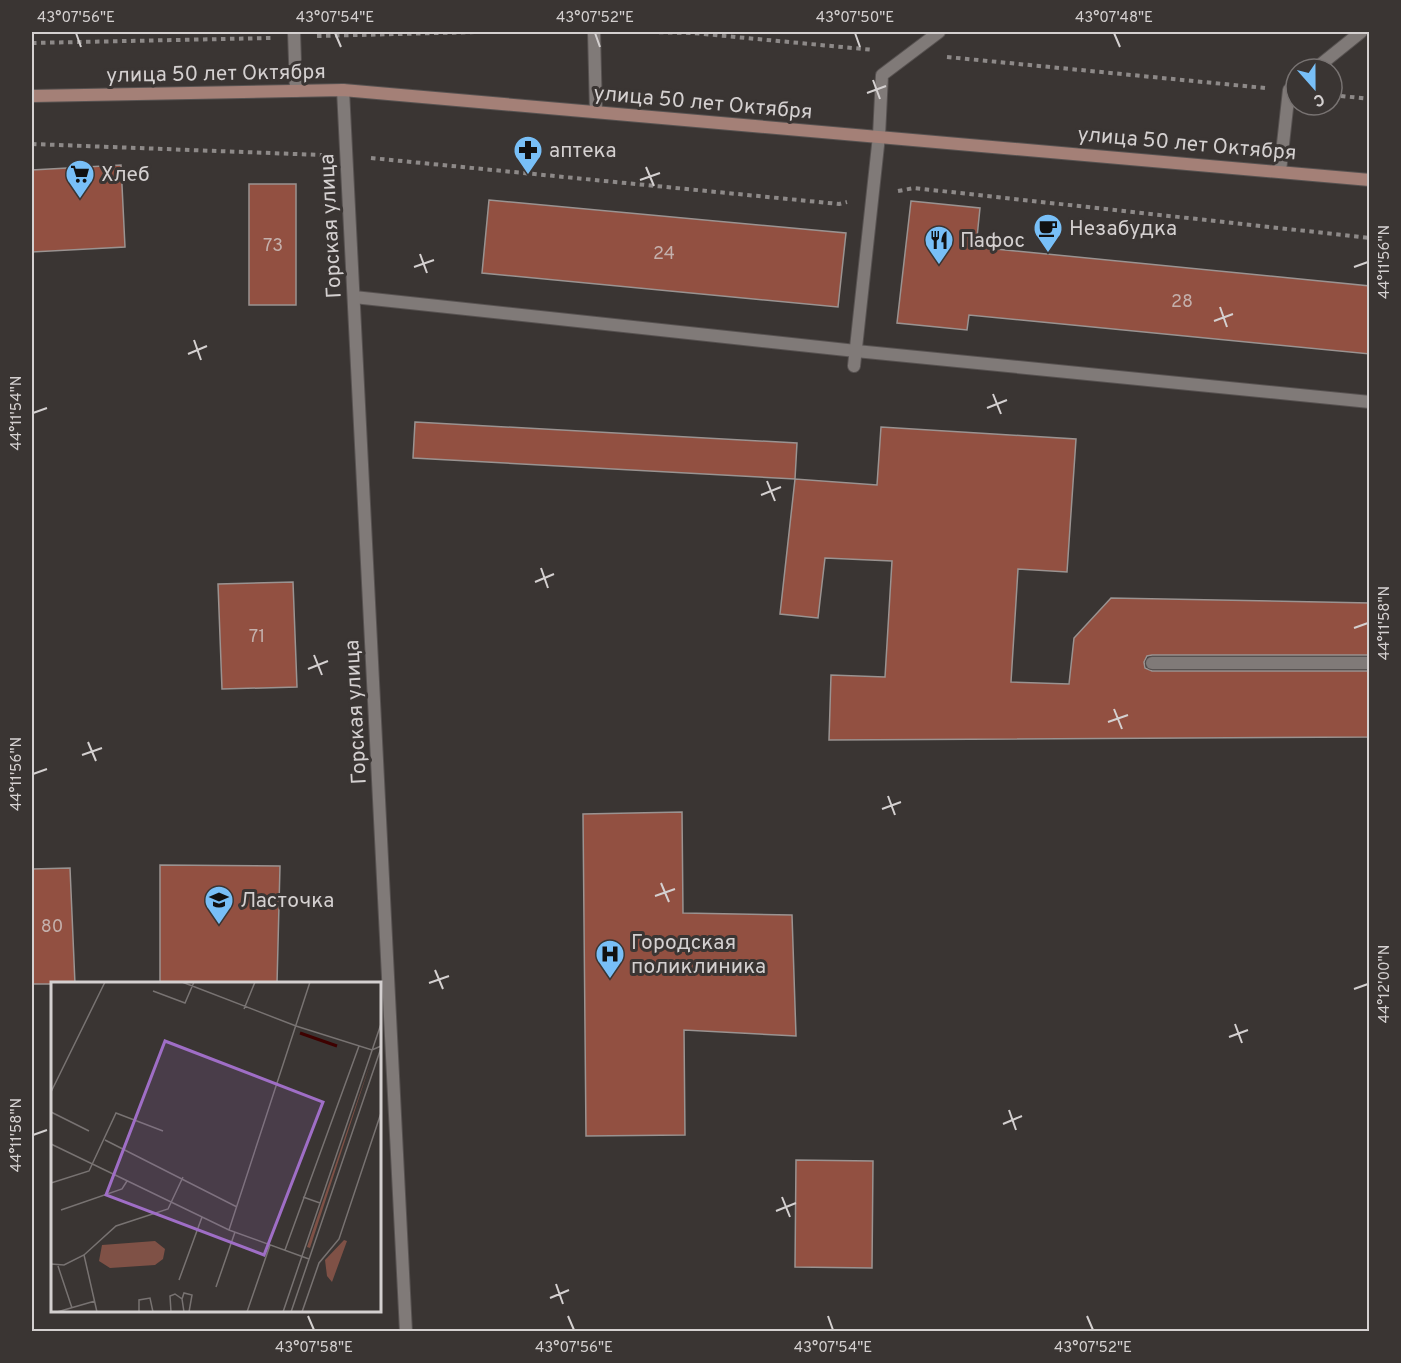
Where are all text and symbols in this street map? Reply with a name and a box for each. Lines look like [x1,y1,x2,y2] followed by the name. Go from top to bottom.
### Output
[37,9,115,28] text: 43°07'56"E
[296,9,374,28] text: 43°07'54"E
[556,9,634,28] text: 43°07'52"E
[816,9,894,28] text: 43°07'50"E
[1075,9,1153,28] text: 43°07'48"E
[1284,57,1344,117] north arrow
[106,59,326,90] street label: улица 50 лет Октября
[592,80,814,127] street label: улица 50 лет Октября
[1310,88,1327,110] text: С
[1076,121,1298,168] street label: улица 50 лет Октября
[512,134,544,176] pharmacy icon: аптека
[549,138,617,165] place label: аптека
[314,153,349,299] street label: Горская улица
[64,158,96,200] supermarket icon: Хлеб
[101,162,150,189] place label: Хлеб
[1032,212,1064,254] cafe icon: Незабудка
[1069,216,1177,243] place label: Незабудка
[923,224,955,266] restaurant icon: Пафос
[1376,225,1395,299] text: 44°11'56"N
[960,228,1025,255] place label: Пафос
[263,235,283,258] house number: 73
[653,243,675,266] house number: 24
[1171,291,1193,314] house number: 28
[8,376,27,450] text: 44°11'54"N
[1376,586,1395,660] text: 44°11'58"N
[249,626,265,649] house number: 71
[339,639,374,785] street label: Горская улица
[8,737,27,811] text: 44°11'56"N
[203,884,235,926] school or university icon: Ласточка
[240,888,334,915] place label: Ласточка
[41,916,63,939] house number: 80
[631,930,766,981] place label: Городская поликлиника
[594,938,626,980] hospital icon: Городская поликлиника
[1376,945,1395,1023] text: 44°12'00"N
[51,982,381,1312] inset map
[8,1098,27,1172] text: 44°11'58"N
[275,1339,353,1358] text: 43°07'58"E
[535,1339,613,1358] text: 43°07'56"E
[794,1339,872,1358] text: 43°07'54"E
[1054,1339,1132,1358] text: 43°07'52"E

